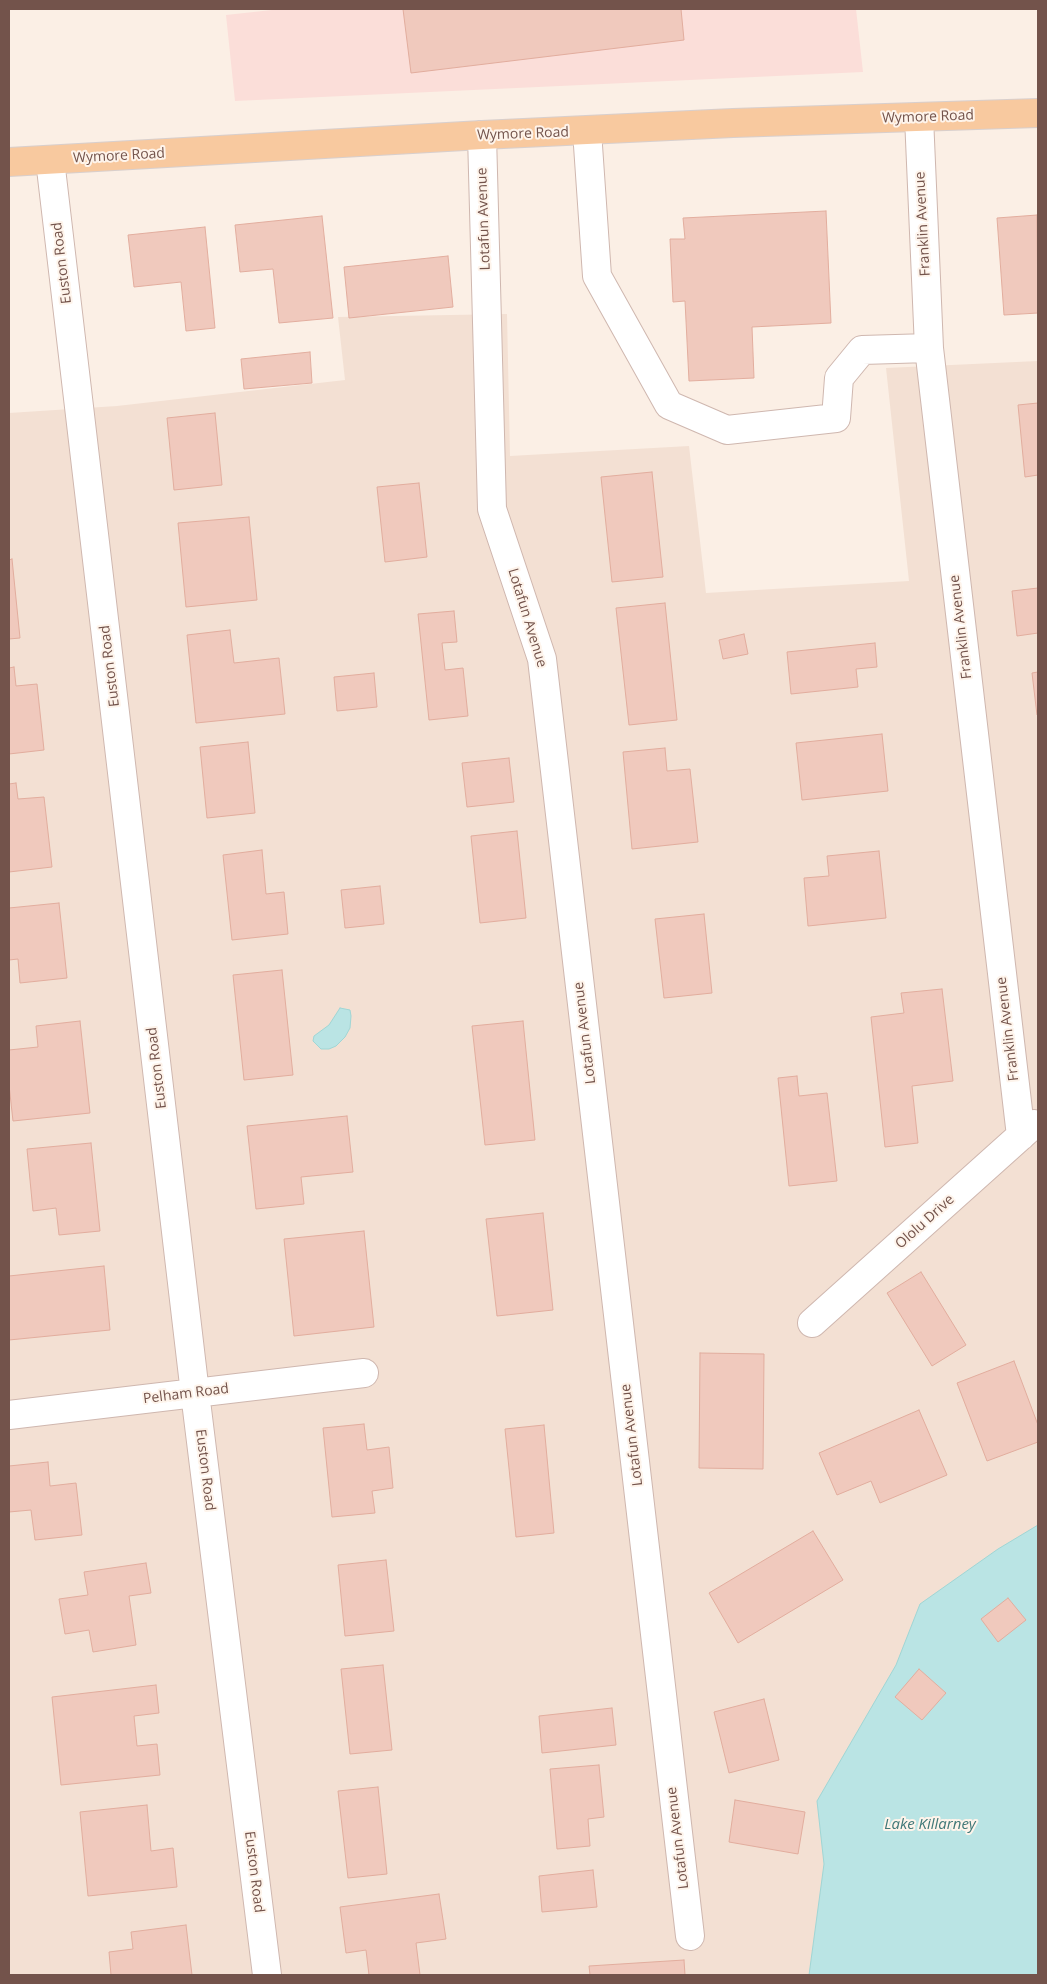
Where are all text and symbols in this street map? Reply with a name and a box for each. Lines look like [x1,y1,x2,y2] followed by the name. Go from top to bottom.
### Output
[882,107,974,127] street label: Wymore Road
[477,124,569,144] street label: Wymore Road
[73,145,165,167] street label: Wymore Road
[474,167,494,271] street label: Lotafun Avenue
[912,171,934,277] street label: Franklin Avenue
[49,221,75,305] street label: Euston Road
[504,566,550,670] street label: Lotafun Avenue
[946,574,976,680] street label: Franklin Avenue
[97,624,123,708] street label: Euston Road
[993,976,1023,1082] street label: Franklin Avenue
[570,981,600,1085] street label: Lotafun Avenue
[144,1026,170,1110] street label: Euston Road
[892,1191,958,1253] street label: Ololu Drive
[142,1380,230,1408] street label: Pelham Road
[617,1383,647,1487] street label: Lotafun Avenue
[192,1428,218,1512] street label: Euston Road
[663,1786,693,1890] street label: Lotafun Avenue
[884,1816,976,1834] water label: Lake Killarney
[241,1830,267,1914] street label: Euston Road

